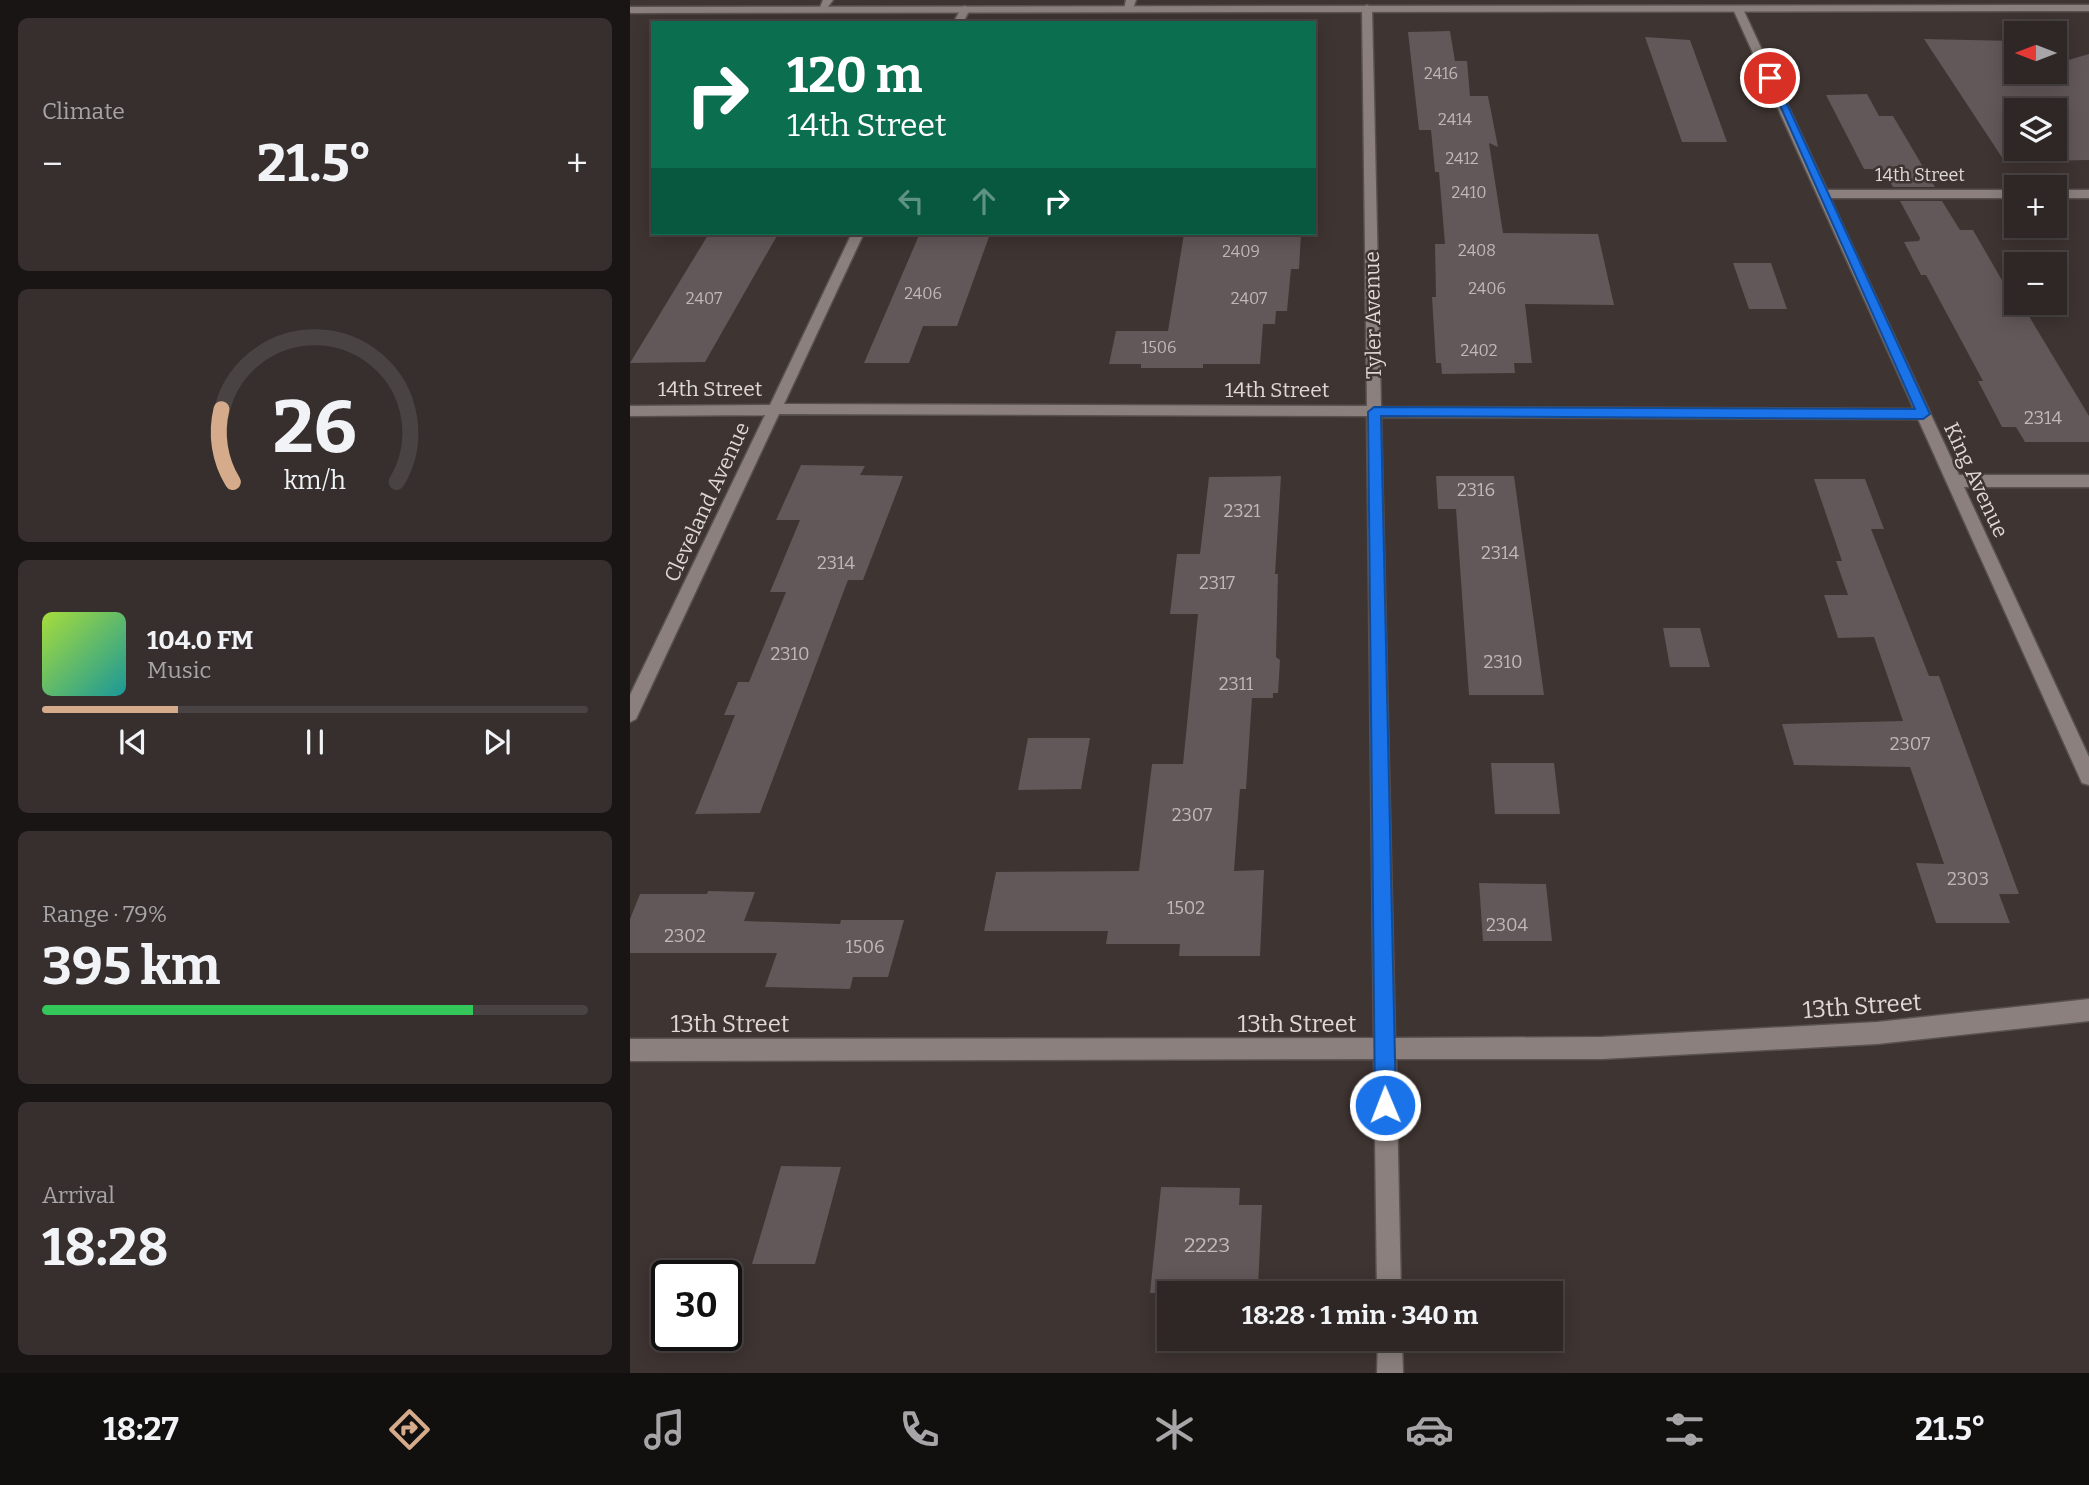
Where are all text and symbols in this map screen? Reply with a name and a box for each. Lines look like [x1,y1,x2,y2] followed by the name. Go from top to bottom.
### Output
[2004,21,2067,84] north arrow
[2004,21,2067,315] map controls
[787,46,922,105] text: 120 m
[1740,48,1800,108] pin
[672,49,763,140] icon: right
[1751,59,1789,97] icon: arrive
[1424,64,1458,83] house number: 2416
[42,97,125,125] text: Climate
[2004,98,2067,161] button: layers
[787,106,947,144] text: 14th Street
[1438,110,1473,129] house number: 2414
[257,132,372,195] text: 21.5°
[42,141,63,187] text: −
[566,141,588,187] text: +
[1445,149,1479,168] house number: 2412
[1875,164,1965,186] street label: 14th Street
[2004,175,2067,238] button: +
[892,182,930,220] icon: left
[965,182,1003,220] icon: ahead
[1038,182,1076,220] icon: right
[1452,183,1486,202] house number: 2410
[1458,241,1496,260] house number: 2408
[1222,242,1260,261] house number: 2409
[1359,251,1387,379] street label: Tyler Avenue
[2004,252,2067,315] button: −
[1468,279,1506,298] house number: 2406
[904,284,942,303] house number: 2406
[686,289,722,308] house number: 2407
[1231,289,1267,308] house number: 2407
[1142,338,1176,357] house number: 1506
[1460,341,1498,360] house number: 2402
[658,376,763,402] street label: 14th Street
[1225,377,1330,403] street label: 14th Street
[273,384,357,471] text: 26
[2024,407,2062,429] house number: 2314
[659,418,755,586] street label: Cleveland Avenue
[1938,418,2014,542] street label: King Avenue
[284,465,346,495] text: km/h
[1457,479,1495,501] house number: 2316
[1223,500,1261,522] house number: 2321
[1481,542,1519,564] house number: 2314
[817,552,855,574] house number: 2314
[1199,572,1235,594] house number: 2317
[147,625,254,656] text: 104.0 FM
[771,643,809,665] house number: 2310
[1484,651,1522,673] house number: 2310
[147,656,211,684] text: Music
[1219,673,1254,695] house number: 2311
[114,723,152,761] icon: previous
[296,723,334,761] icon: pause
[478,723,516,761] icon: next
[1890,733,1930,755] house number: 2307
[1172,804,1212,826] house number: 2307
[1947,868,1989,890] house number: 2303
[1167,897,1205,919] house number: 1502
[42,900,167,928] text: Range · 79%
[1486,914,1529,936] house number: 2304
[664,925,706,947] house number: 2302
[42,935,220,998] text: 395 km
[845,936,885,958] house number: 1506
[1802,988,1923,1024] street label: 13th Street
[670,1010,790,1038] street label: 13th Street
[1237,1010,1357,1038] street label: 13th Street
[1348,1068,1422,1142] position arrow
[42,1181,115,1209] text: Arrival
[42,1216,168,1279] text: 18:28
[1184,1232,1230,1258] house number: 2223
[651,1260,742,1351] speed limit sign: 30
[1242,1300,1478,1331] text: 18:28 · 1 min · 340 m
[385,1405,434,1454] icon: directions
[640,1405,689,1454] icon: music
[895,1405,944,1454] icon: phone
[1150,1405,1199,1454] icon: climate
[1405,1405,1454,1454] icon: car
[1660,1405,1709,1454] icon: filters
[103,1410,179,1448] text: 18:27
[1915,1410,1986,1448] text: 21.5°

